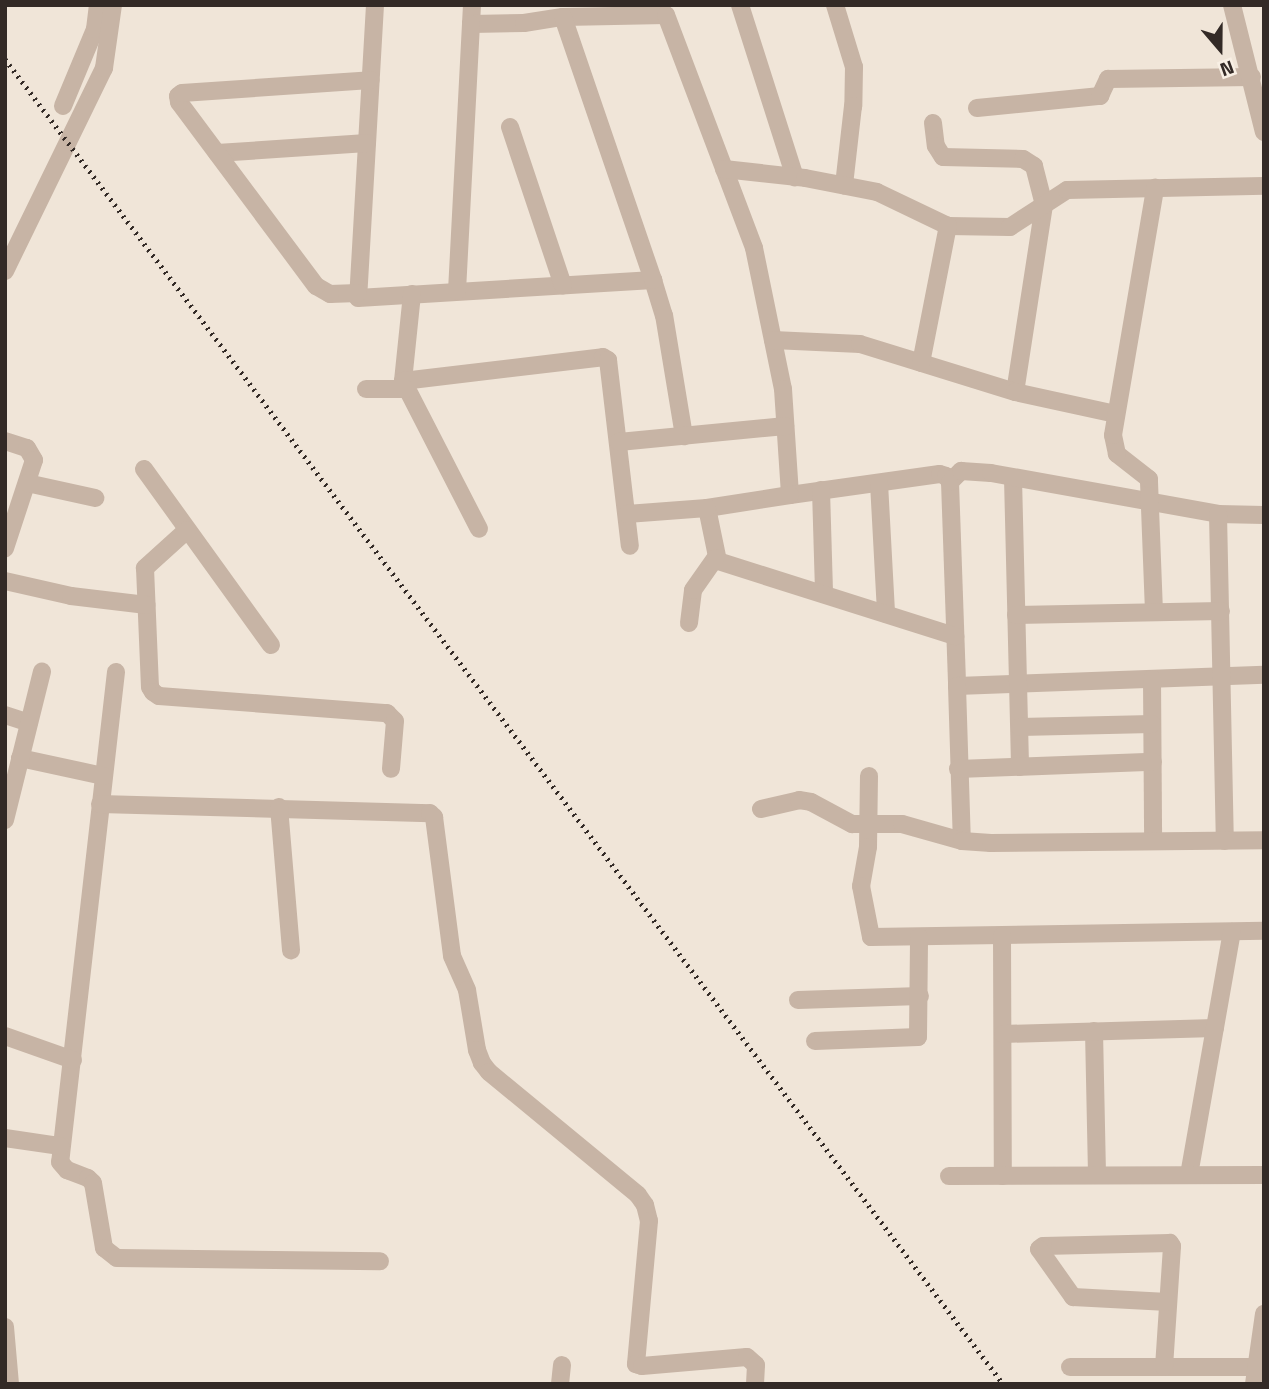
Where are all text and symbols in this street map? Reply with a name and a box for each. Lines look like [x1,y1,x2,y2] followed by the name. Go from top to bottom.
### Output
[1185,14,1255,84] north arrow
[1216,53,1239,85] text: N

